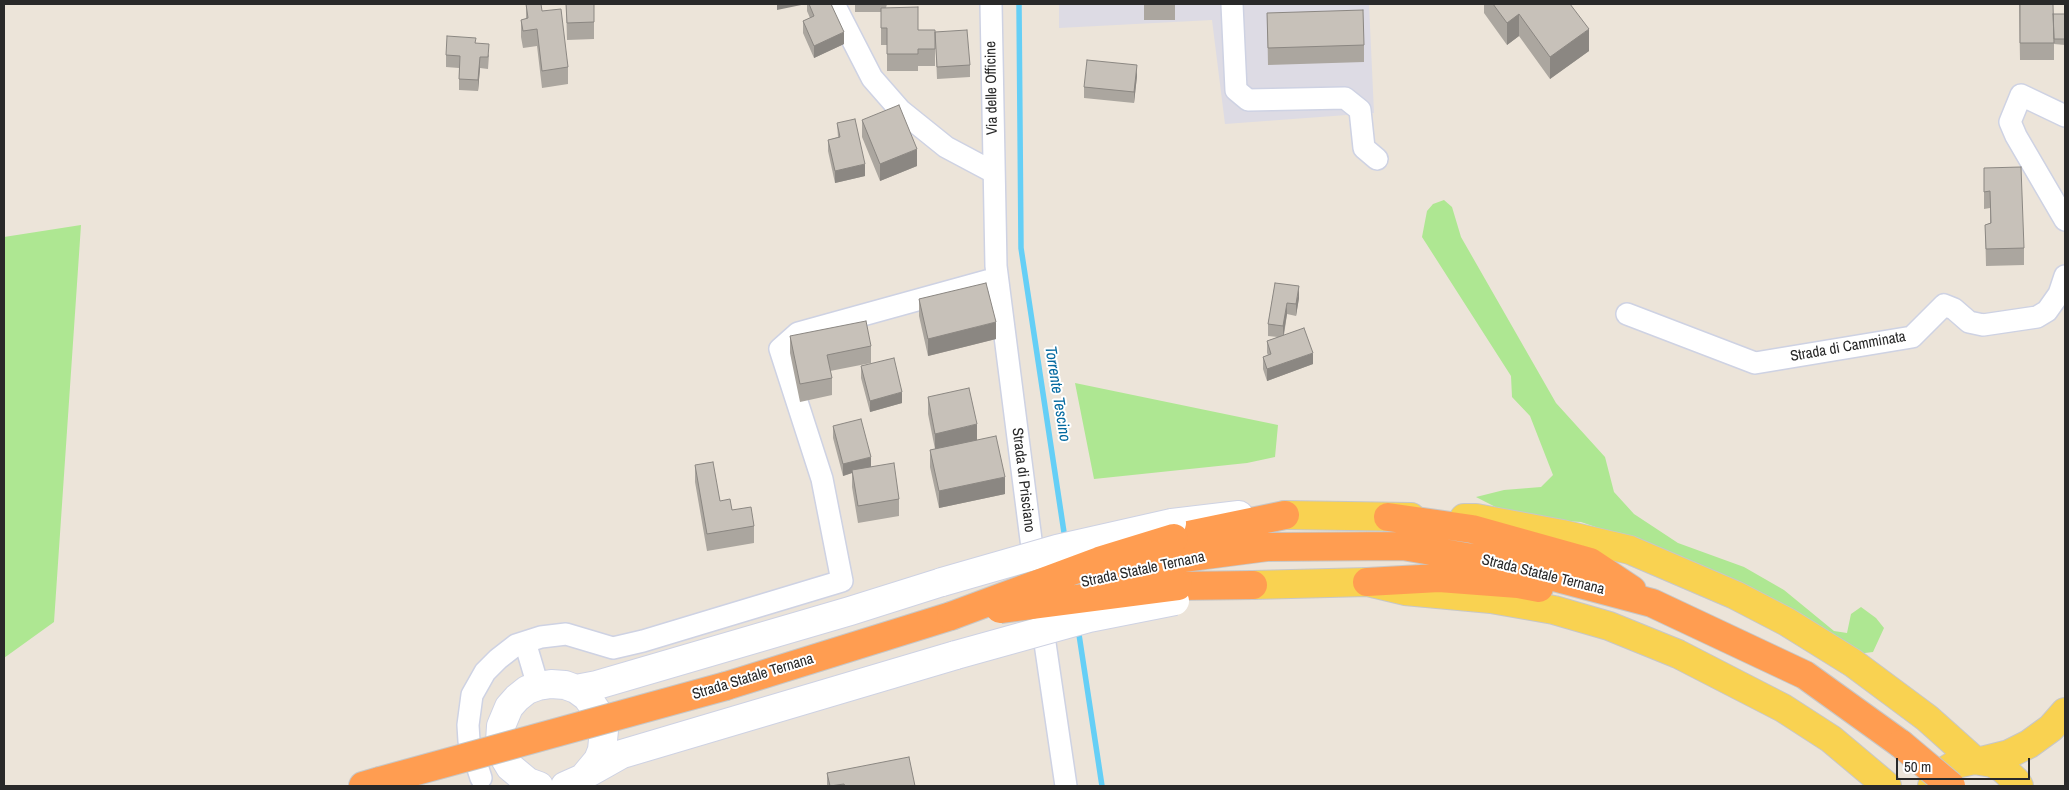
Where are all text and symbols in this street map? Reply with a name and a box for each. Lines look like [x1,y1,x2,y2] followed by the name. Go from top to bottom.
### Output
[982,41,1002,135] street label: Via delle Officine
[1789,328,1907,366] street label: Strada di Camminata
[1040,345,1074,443] water label: Torrente Tescino
[1008,427,1038,533] street label: Strada di Prisciano
[1080,548,1206,592] street label: Strada Statale Ternana
[1480,551,1606,599] street label: Strada Statale Ternana
[690,650,816,704] street label: Strada Statale Ternana
[1899,748,2033,780] scale bar
[1904,756,1931,777] text: 50 m

